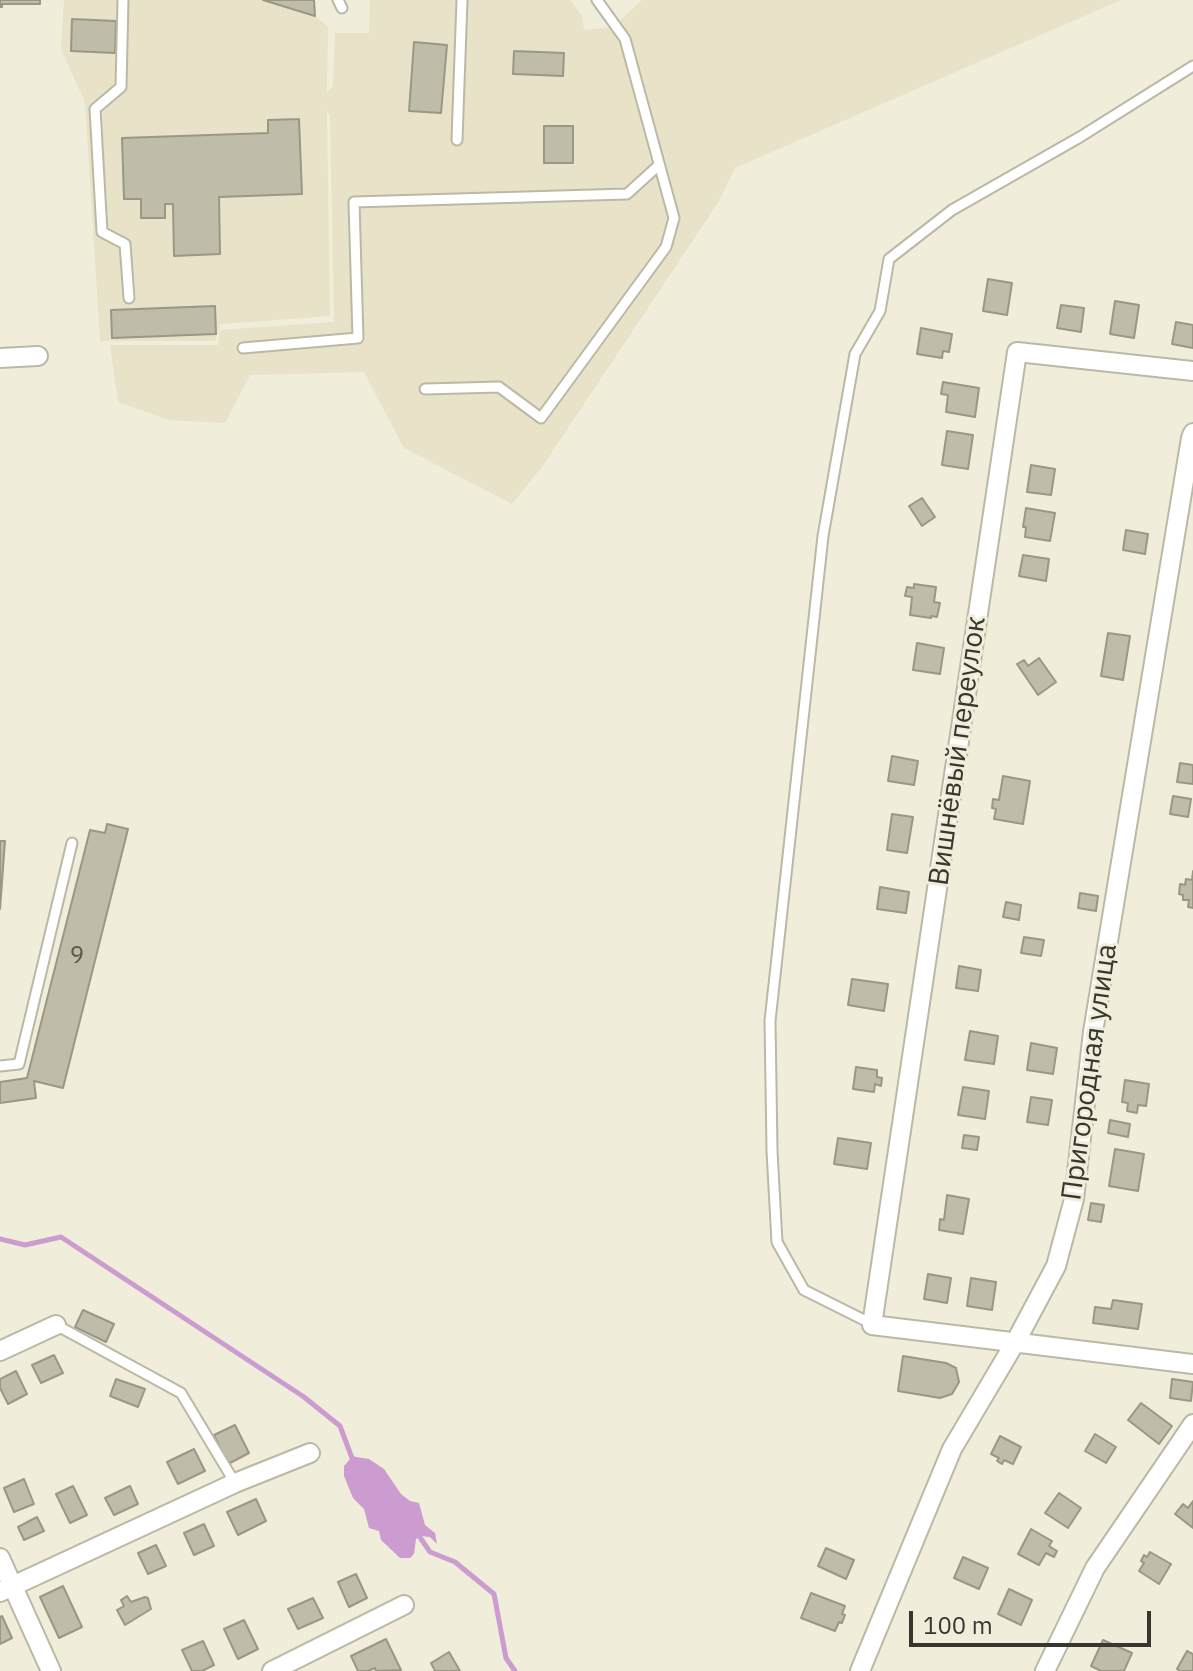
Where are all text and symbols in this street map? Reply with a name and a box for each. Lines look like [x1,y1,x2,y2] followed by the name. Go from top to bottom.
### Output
[922,614,994,888] street label: Вишнёвый переулок
[70,942,84,970] house number: 9
[1055,942,1125,1202] street label: Пригородная улица
[913,1595,1155,1645] scale bar
[923,1609,993,1641] text: 100 m

